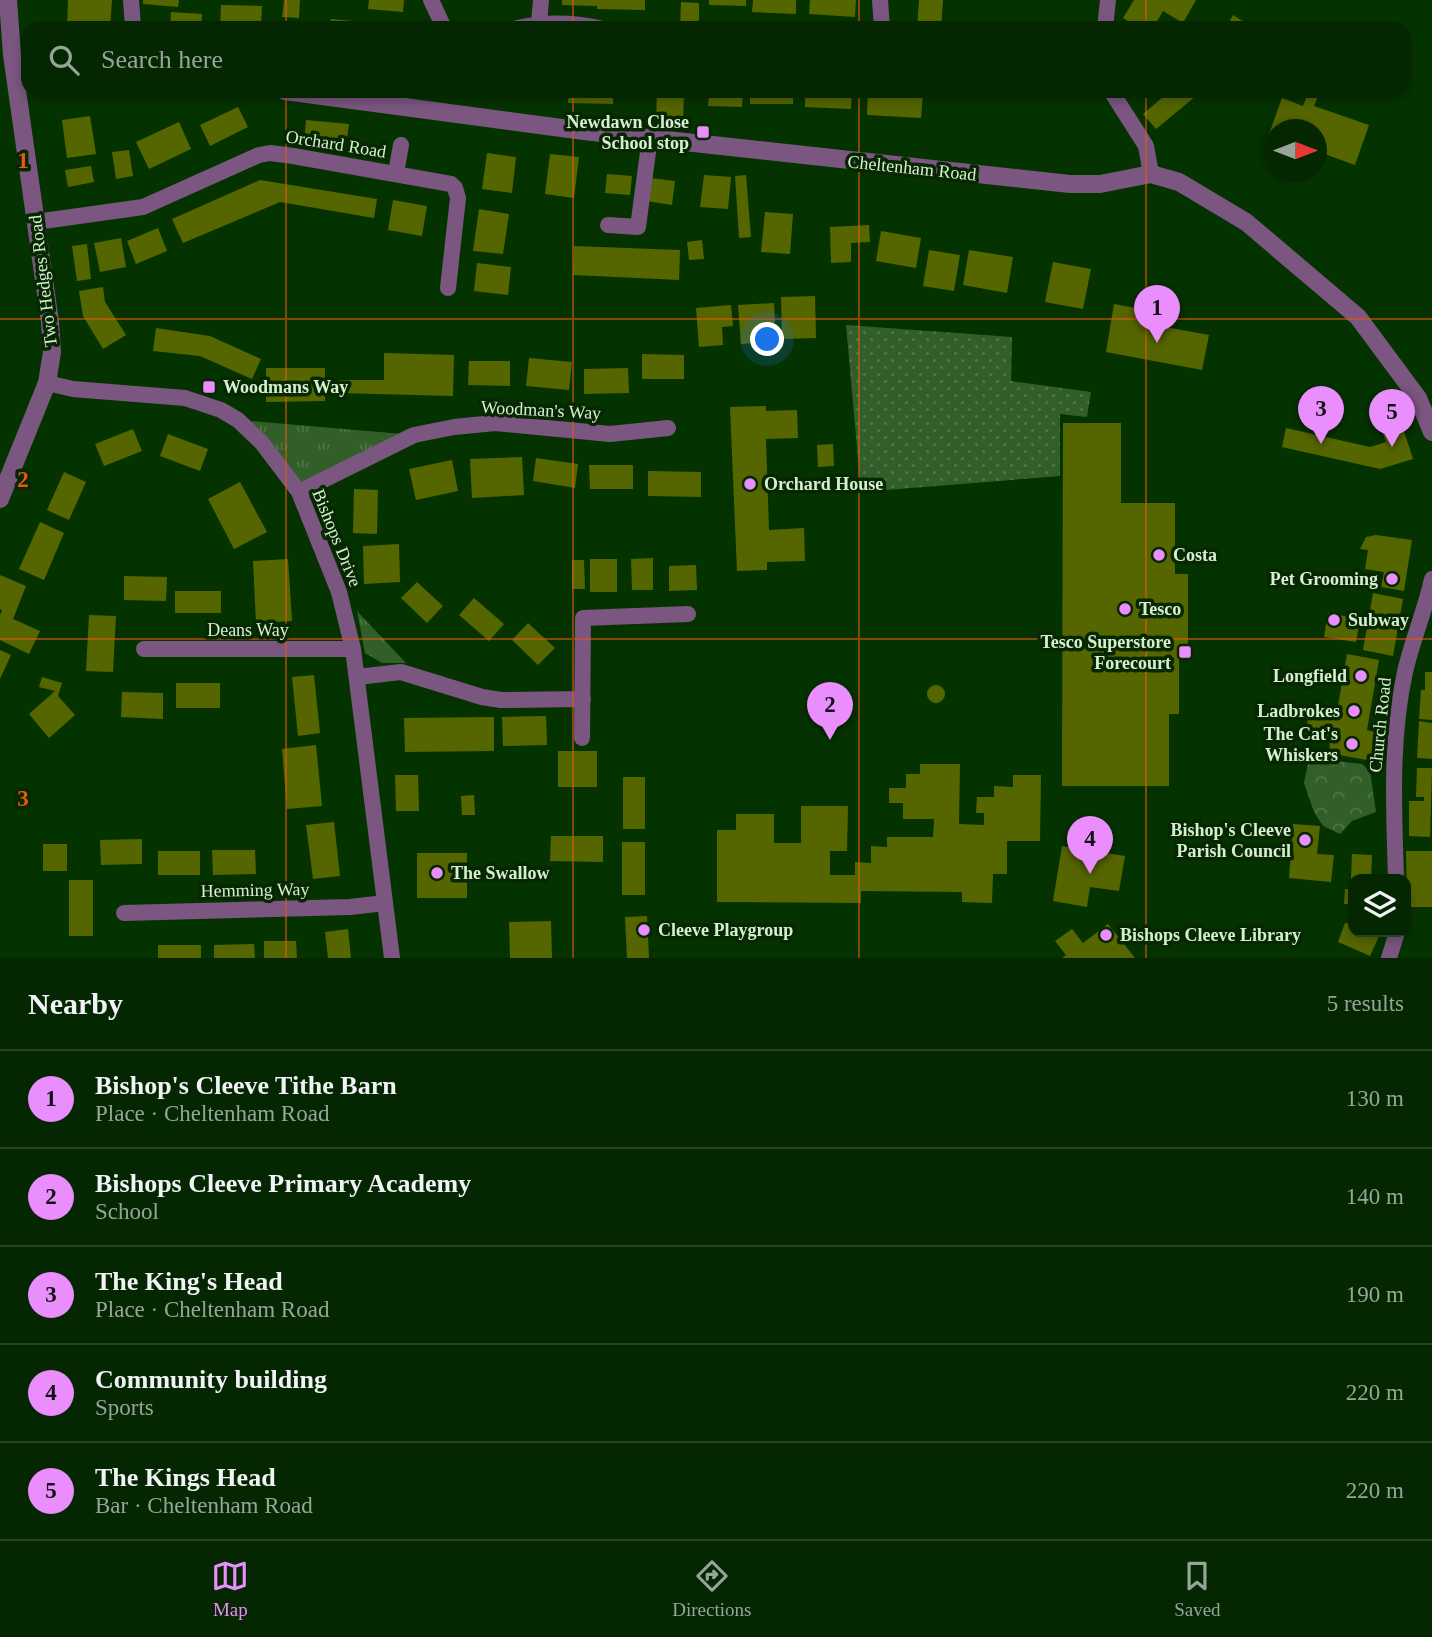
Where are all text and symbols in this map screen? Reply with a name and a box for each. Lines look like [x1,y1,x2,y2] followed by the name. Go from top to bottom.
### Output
[21,21,1411,98] search box
[45,41,83,79] icon: search
[101,45,223,74] text: Search here
[566,112,689,153] place label: Newdawn Close School stop
[1264,119,1327,182] north arrow
[695,124,711,140] marker: Newdawn Close School stop
[284,126,388,162] street label: Orchard Road
[17,148,29,173] text: 1
[847,151,977,185] street label: Cheltenham Road
[25,214,61,348] street label: Two Hedges Road
[1134,285,1180,343] pin: 1
[750,322,784,356] your location
[223,377,348,397] place label: Woodmans Way
[201,379,217,395] marker: Woodmans Way
[1298,386,1344,444] pin: 3
[1369,389,1415,447] pin: 5
[480,397,602,423] street label: Woodman's Way
[17,467,29,492] text: 2
[764,474,883,494] place label: Orchard House
[742,476,758,492] marker: Orchard House
[308,486,366,590] street label: Bishops Drive
[1173,545,1217,565] place label: Costa
[1151,547,1167,563] marker: Costa
[1270,569,1378,589] place label: Pet Grooming
[1384,571,1400,587] marker: Pet Grooming
[1139,599,1181,619] place label: Tesco
[1117,601,1133,617] marker: Tesco
[1348,610,1409,630] place label: Subway
[1326,612,1342,628] marker: Subway
[207,620,289,640] street label: Deans Way
[1041,632,1171,673] place label: Tesco Superstore Forecourt
[1177,644,1193,660] marker: Tesco Superstore Forecourt
[1273,666,1347,686] place label: Longfield
[1353,668,1369,684] marker: Longfield
[1365,676,1395,774] street label: Church Road
[807,682,853,740] pin: 2
[1257,701,1340,721] place label: Ladbrokes
[1346,703,1362,719] marker: Ladbrokes
[1263,724,1338,765] place label: The Cat's Whiskers
[1344,736,1360,752] marker: The Cat's Whiskers
[17,786,29,811] text: 3
[1067,816,1113,874] pin: 4
[1170,820,1291,861] place label: Bishop's Cleeve Parish Council
[1297,832,1313,848] marker: Bishop's Cleeve Parish Council
[451,863,550,883] place label: The Swallow
[429,865,445,881] marker: The Swallow
[1348,874,1411,937] map controls
[1348,874,1411,937] button: layers
[200,879,310,901] street label: Hemming Way
[658,920,793,940] place label: Cleeve Playgroup
[636,922,652,938] marker: Cleeve Playgroup
[1120,925,1301,945] place label: Bishops Cleeve Library
[1098,927,1114,943] marker: Bishops Cleeve Library
[28,987,123,1020] text: Nearby
[1327,991,1404,1016] text: 5 results
[95,1071,397,1100] text: Bishop's Cleeve Tithe Barn
[45,1086,57,1111] text: 1
[1346,1086,1404,1111] text: 130 m
[95,1101,329,1126] text: Place · Cheltenham Road
[95,1169,471,1198] text: Bishops Cleeve Primary Academy
[45,1184,57,1209] text: 2
[1346,1184,1404,1209] text: 140 m
[95,1199,159,1224] text: School
[95,1267,283,1296] text: The King's Head
[45,1282,57,1307] text: 3
[1346,1282,1404,1307] text: 190 m
[95,1297,329,1322] text: Place · Cheltenham Road
[95,1365,327,1394] text: Community building
[45,1380,57,1405] text: 4
[1346,1380,1404,1405] text: 220 m
[95,1395,154,1420] text: Sports
[95,1463,276,1492] text: The Kings Head
[45,1478,57,1503] text: 5
[1346,1478,1404,1503] text: 220 m
[95,1493,313,1518] text: Bar · Cheltenham Road
[211,1557,249,1621] tab: Map
[672,1557,751,1621] tab: Directions
[1174,1557,1221,1621] tab: Saved

